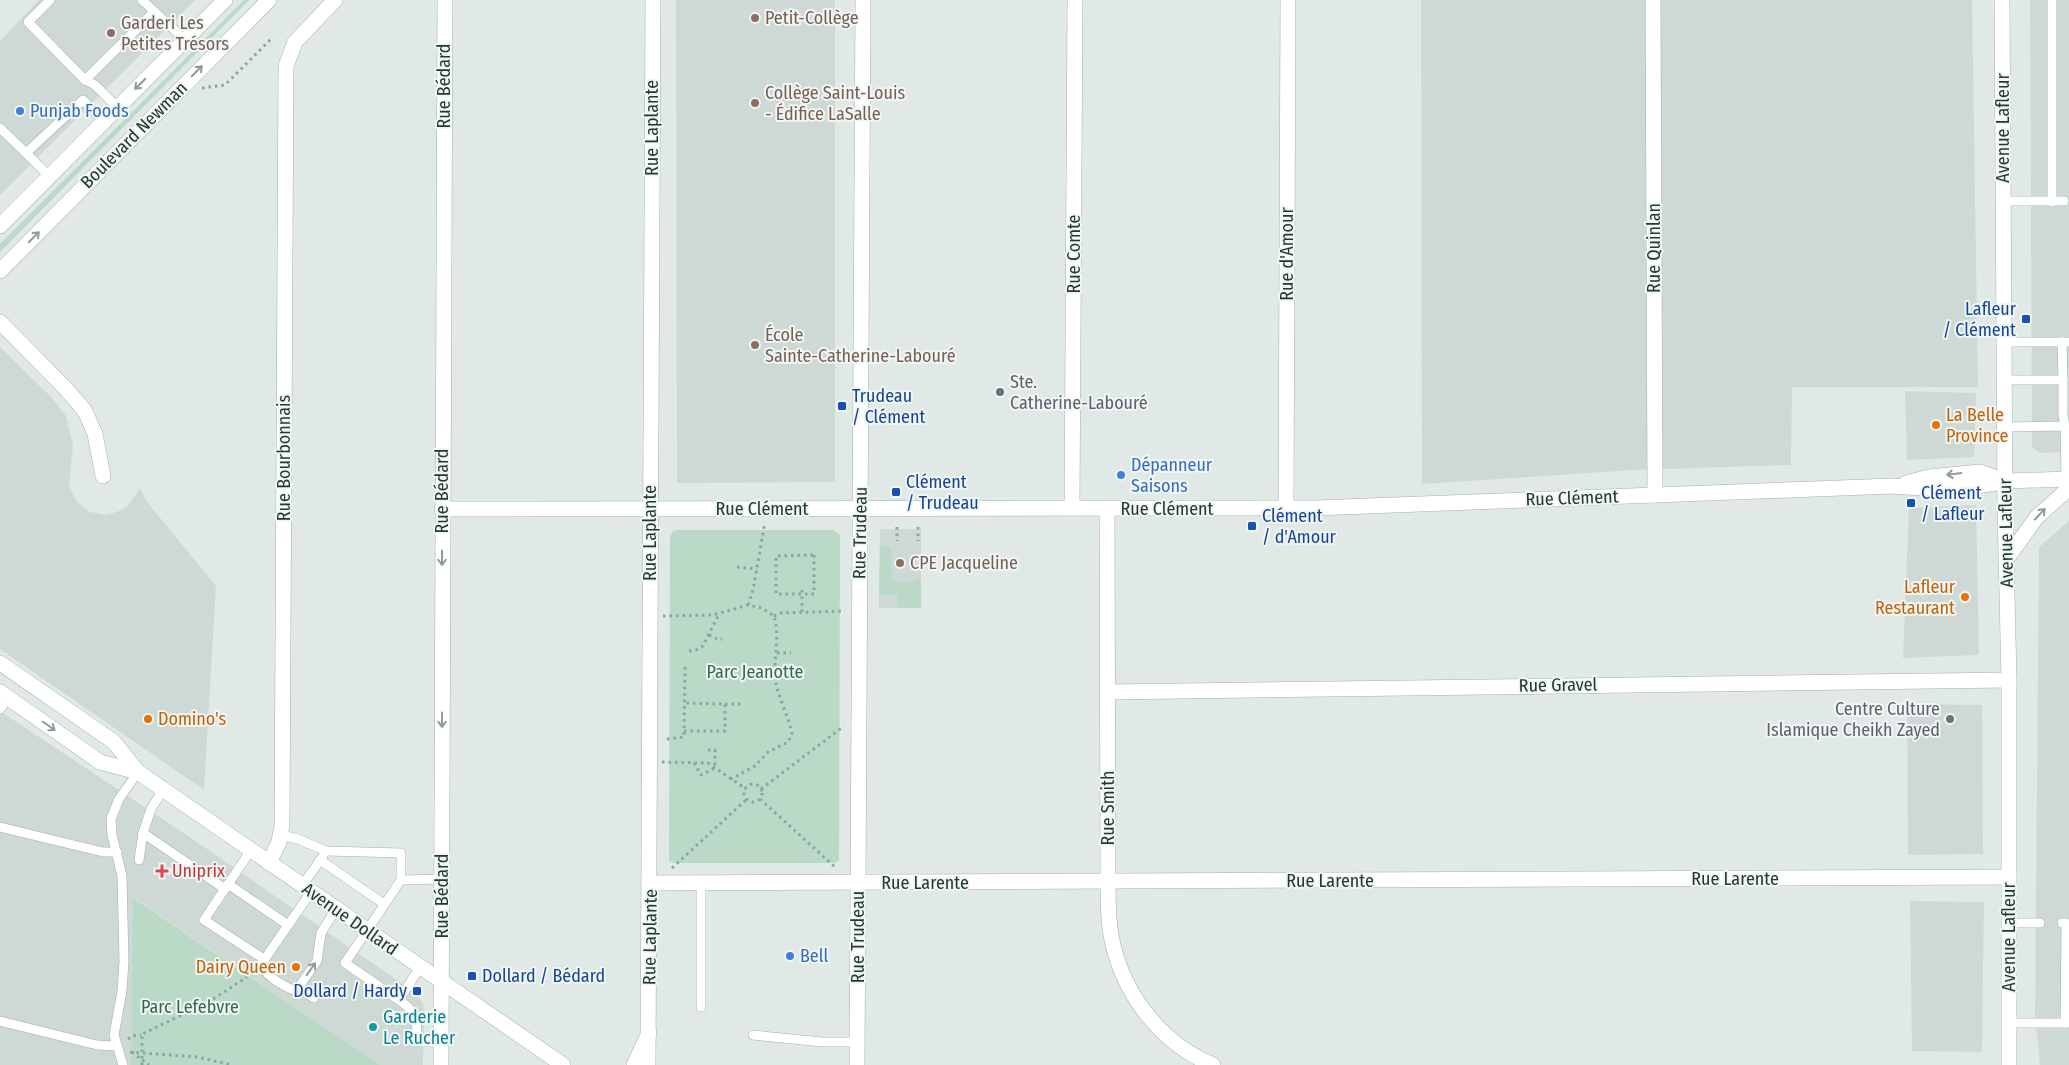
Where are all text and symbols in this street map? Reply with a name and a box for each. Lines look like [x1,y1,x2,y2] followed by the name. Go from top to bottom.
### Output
[765,7,859,29] place label: Petit-Collège
[121,12,229,55] place label: Garderi Les Petites Trésors
[749,12,761,24] marker: Petit-Collège
[105,27,117,39] marker: Garderi Les Petites Trésors
[433,44,455,128] street label: Rue Bédard
[191,65,204,77] one-way arrow
[1992,73,2014,183] street label: Avenue Lafleur
[76,77,192,193] street label: Boulevard Newman
[135,77,147,89] one-way arrow
[641,80,663,176] street label: Rue Laplante
[765,82,905,125] place label: Collège Saint-Louis - Édifice LaSalle
[749,97,761,109] marker: Collège Saint-Louis - Édifice LaSalle
[30,100,129,122] place label: Punjab Foods
[14,105,26,117] marker: Punjab Foods
[1643,203,1665,293] street label: Rue Quinlan
[1276,207,1298,301] street label: Rue d'Amour
[1063,214,1085,293] street label: Rue Comte
[28,231,40,243] one-way arrow
[1943,298,2017,341] place label: Lafleur / Clément
[2020,313,2032,325] marker: Lafleur / Clément
[765,323,956,367] place label: École Sainte-Catherine-Labouré
[749,339,761,351] marker: École Sainte-Catherine-Labouré
[1010,371,1148,414] place label: Ste. Catherine-Labouré
[852,385,925,428] place label: Trudeau / Clément
[994,386,1006,398] marker: Ste. Catherine-Labouré
[273,394,295,521] street label: Rue Bourbonnais
[836,400,848,412] marker: Trudeau / Clément
[1946,404,2009,447] place label: La Belle Province
[1930,419,1942,431] marker: La Belle Province
[431,449,453,533] street label: Rue Bédard
[1131,454,1213,497] place label: Dépanneur Saisons
[1115,469,1127,481] marker: Dépanneur Saisons
[1947,469,1963,479] one-way arrow
[906,471,979,514] place label: Clément / Trudeau
[1994,477,2018,588] street label: Avenue Lafleur
[1921,482,1985,525] place label: Clément / Lafleur
[639,485,661,581] street label: Rue Laplante
[1525,485,1619,511] street label: Rue Clément
[890,486,902,498] marker: Clément / Trudeau
[848,487,872,579] street label: Rue Trudeau
[1905,497,1917,509] marker: Clément / Lafleur
[716,498,809,520] street label: Rue Clément
[1121,498,1214,520] street label: Rue Clément
[1262,505,1337,548] place label: Clément / d'Amour
[2033,508,2045,521] one-way arrow
[1246,520,1258,532] marker: Clément / d'Amour
[437,550,447,566] one-way arrow
[910,552,1018,574] place label: CPE Jacqueline
[894,557,906,569] marker: CPE Jacqueline
[1875,576,1956,619] place label: Lafleur Restaurant
[1959,591,1971,603] marker: Lafleur Restaurant
[707,661,804,683] park label: Parc Jeanotte
[1519,673,1598,697] street label: Rue Gravel
[1766,698,1940,741] place label: Centre Culture Islamique Cheikh Zayed
[158,708,227,730] place label: Domino's
[437,712,447,728] one-way arrow
[142,713,154,725] marker: Domino's
[1944,713,1956,725] marker: Centre Culture Islamique Cheikh Zayed
[41,721,55,731] one-way arrow
[1097,770,1119,846] street label: Rue Smith
[431,854,453,938] street label: Rue Bédard
[172,860,225,882] place label: Uniprix
[156,865,168,877] marker: Uniprix
[1691,868,1779,890] street label: Rue Larente
[1286,870,1374,892] street label: Rue Larente
[881,872,969,894] street label: Rue Larente
[298,878,402,960] street label: Avenue Dollard
[1998,882,2020,992] street label: Avenue Lafleur
[638,889,662,985] street label: Rue Laplante
[847,891,869,983] street label: Rue Trudeau
[800,945,828,967] place label: Bell
[784,950,796,962] marker: Bell
[196,956,286,978] place label: Dairy Queen
[290,961,302,973] marker: Dairy Queen
[306,962,316,976] one-way arrow
[482,965,605,987] place label: Dollard / Bédard
[466,970,478,982] marker: Dollard / Bédard
[293,980,407,1002] place label: Dollard / Hardy
[411,985,423,997] marker: Dollard / Hardy
[141,996,239,1018] park label: Parc Lefebvre
[383,1006,456,1049] place label: Garderie Le Rucher
[367,1021,379,1033] marker: Garderie Le Rucher

